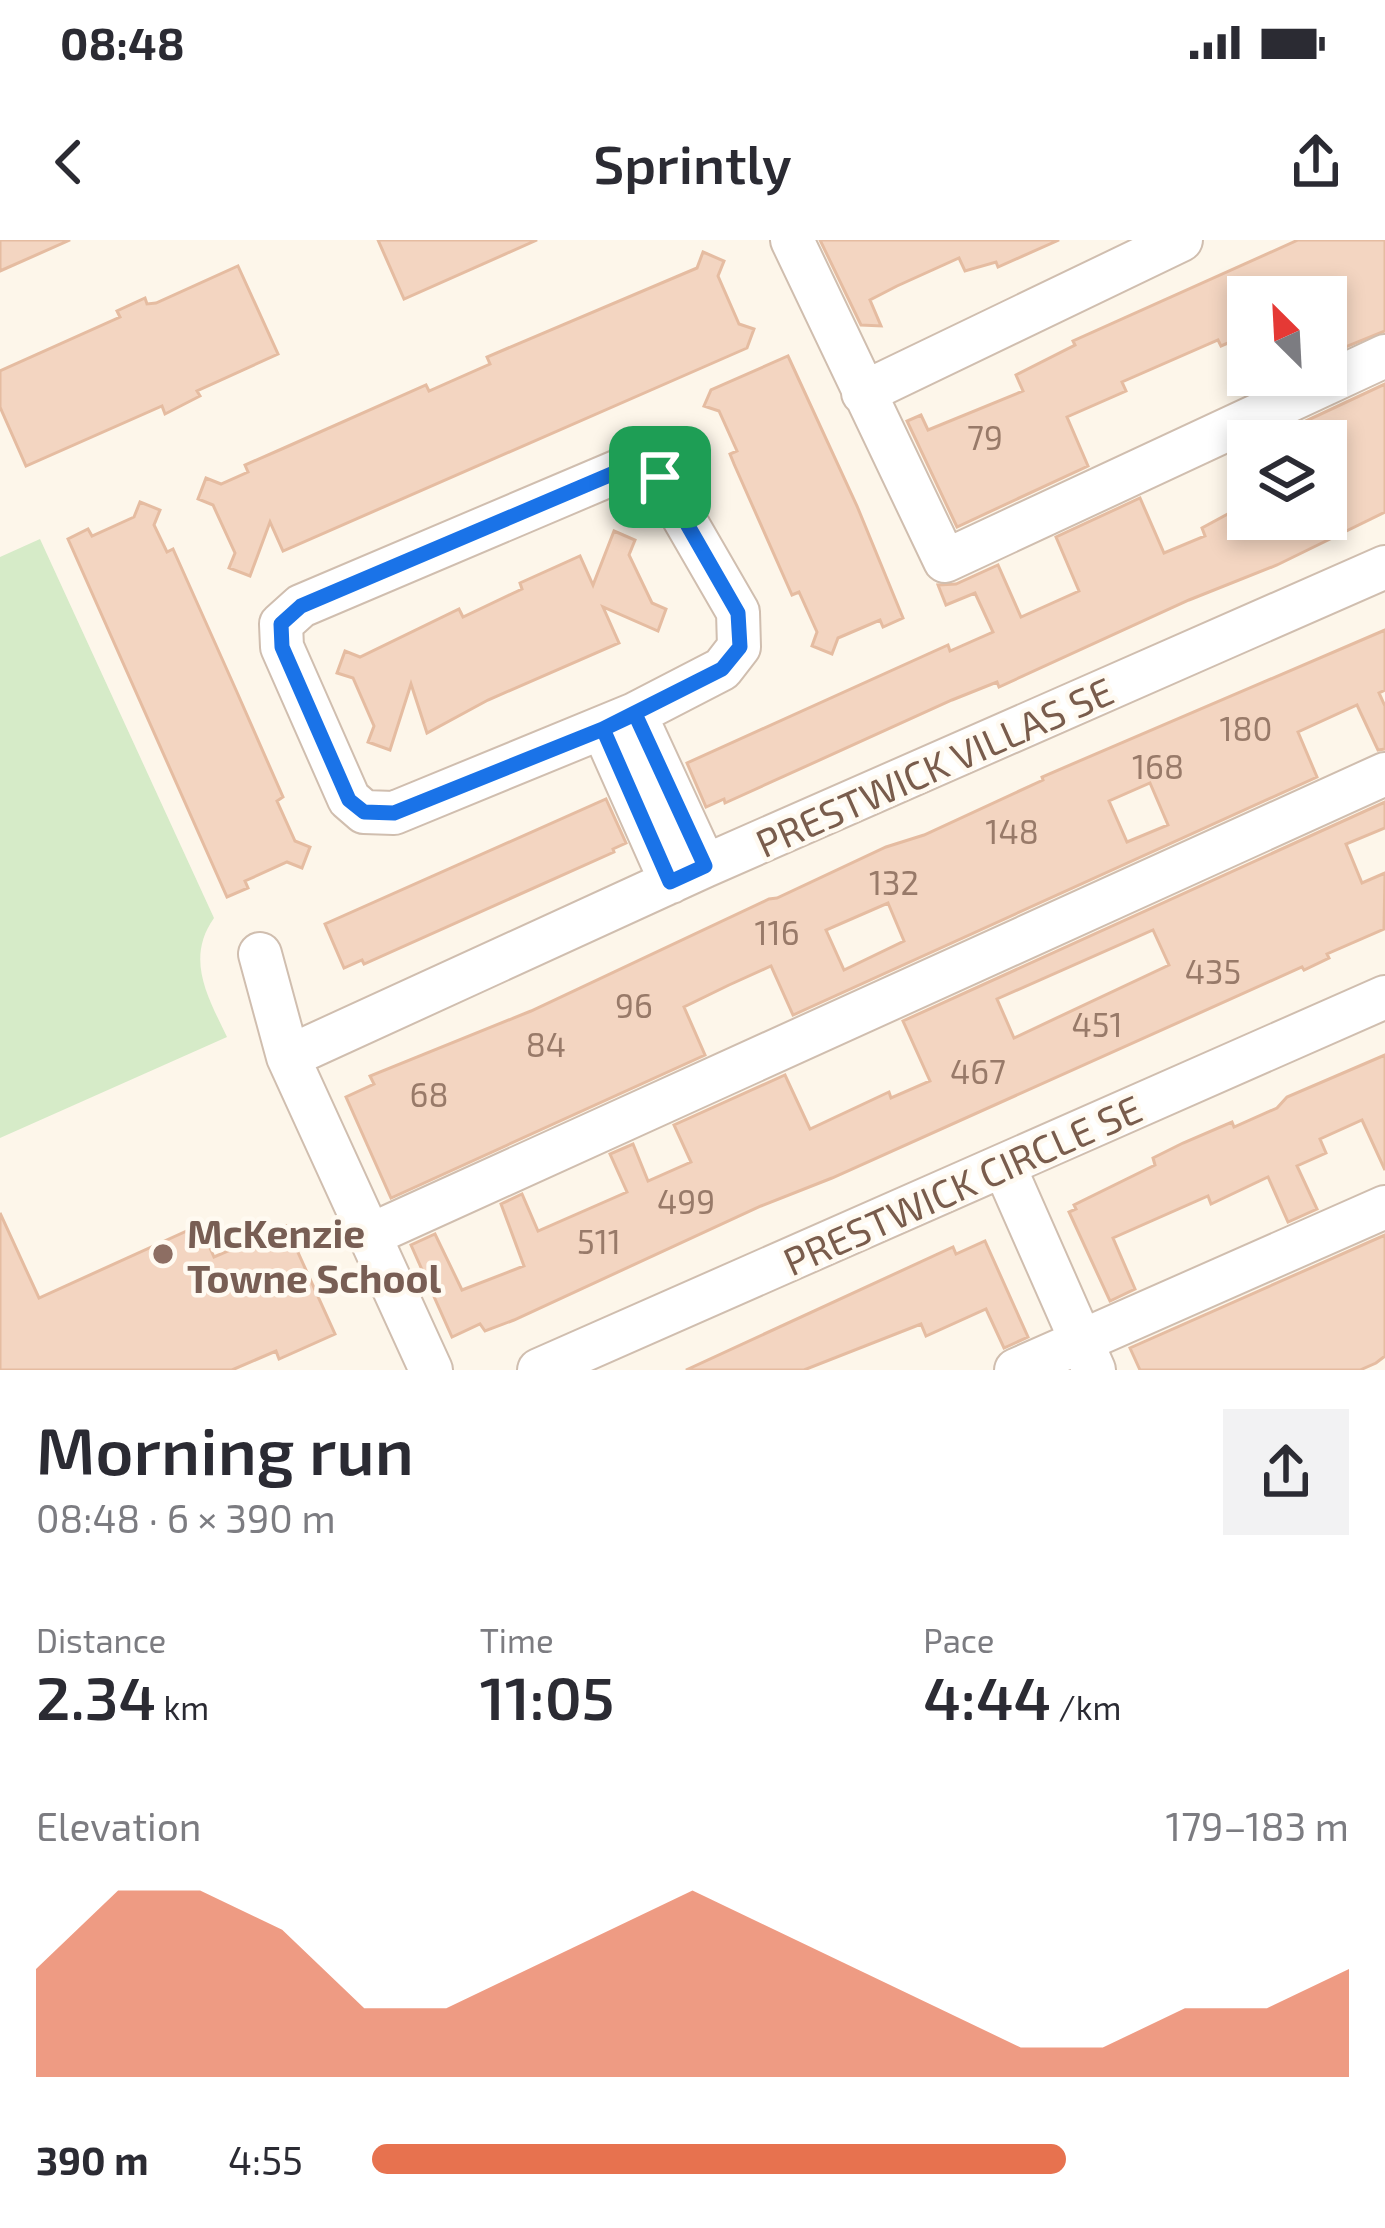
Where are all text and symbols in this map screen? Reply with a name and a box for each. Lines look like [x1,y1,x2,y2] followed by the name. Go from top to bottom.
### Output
[60,15,185,69] text: 08:48
[36,129,102,195] icon: back
[1283,129,1349,195] icon: share
[593,130,792,195] text: Sprintly
[1227,276,1347,396] north arrow
[1227,276,1347,540] map controls
[967,417,1003,457] house number: 79
[1227,420,1347,540] button: layers
[609,426,711,528] pin
[627,444,693,510] icon: arrive
[748,666,1120,866] street label: PRESTWICK VILLAS SE
[1219,708,1273,748] house number: 180
[1132,746,1184,786] house number: 168
[985,811,1039,851] house number: 148
[869,862,919,902] house number: 132
[754,912,800,952] house number: 116
[1185,951,1241,991] house number: 435
[615,985,653,1025] house number: 96
[1071,1004,1123,1044] house number: 451
[526,1024,566,1064] house number: 84
[950,1051,1006,1091] house number: 467
[410,1074,448,1114] house number: 68
[776,1084,1148,1284] street label: PRESTWICK CIRCLE SE
[657,1181,715,1221] house number: 499
[187,1209,442,1301] place label: McKenzie Towne School
[577,1221,621,1261] house number: 511
[150,1241,176,1267] marker: McKenzie Towne School
[36,1409,414,1488] text: Morning run
[1223,1409,1349,1535] button: share
[36,1494,336,1541] text: 08:48 · 6 × 390 m
[36,1620,166,1660] text: Distance
[480,1620,554,1660] text: Time
[923,1620,994,1660] text: Pace
[36,1660,156,1732] text: 2.34
[480,1660,615,1732] text: 11:05
[923,1660,1051,1732] text: 4:44
[156,1687,209,1727] text: km
[1051,1687,1121,1727] text: /km
[36,1802,201,1849] text: Elevation
[1166,1802,1349,1849] text: 179–183 m
[36,2136,149,2183] text: 390 m
[228,2136,303,2183] text: 4:55

